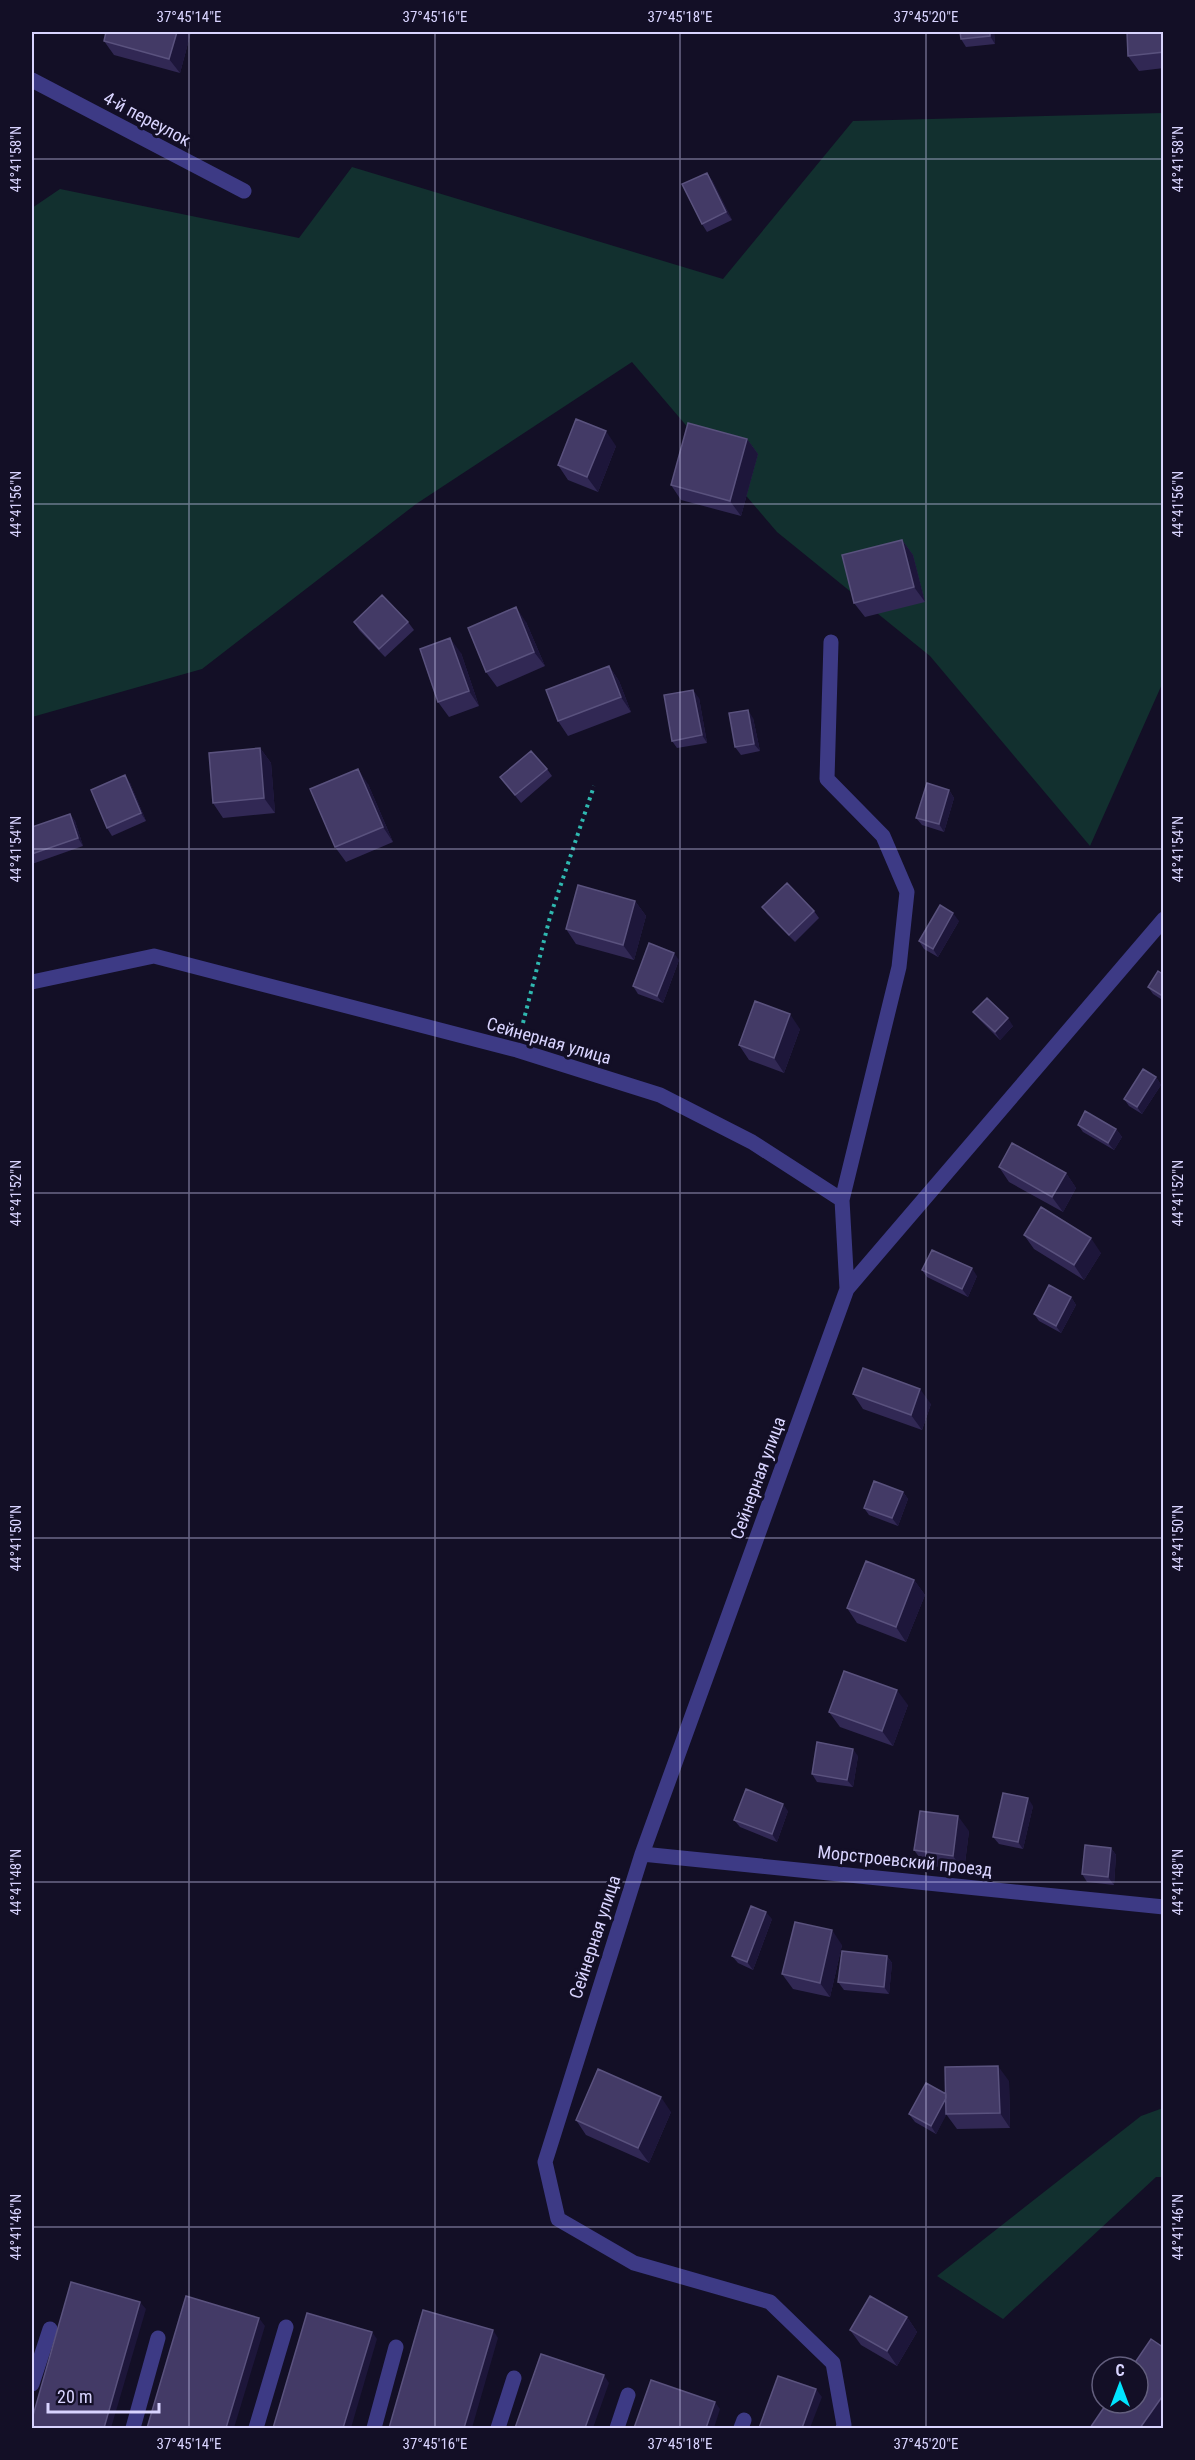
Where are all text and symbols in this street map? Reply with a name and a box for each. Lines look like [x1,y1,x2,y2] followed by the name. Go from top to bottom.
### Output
[157,8,221,26] text: 37°45'14"E
[403,8,467,26] text: 37°45'16"E
[648,8,712,26] text: 37°45'18"E
[894,8,958,26] text: 37°45'20"E
[100,87,195,150] street label: 4-й переулок
[7,126,25,192] text: 44°41'58"N
[1169,126,1187,192] text: 44°41'58"N
[7,471,25,537] text: 44°41'56"N
[1169,471,1187,537] text: 44°41'56"N
[7,816,25,882] text: 44°41'54"N
[1169,816,1187,882] text: 44°41'54"N
[485,1013,614,1068] street label: Сейнерная улица
[7,1160,25,1226] text: 44°41'52"N
[1169,1160,1187,1226] text: 44°41'52"N
[726,1414,789,1542] street label: Сейнерная улица
[7,1505,25,1571] text: 44°41'50"N
[1169,1505,1187,1571] text: 44°41'50"N
[817,1841,994,1880] street label: Морстроевский проезд
[7,1849,25,1915] text: 44°41'48"N
[1169,1849,1187,1915] text: 44°41'48"N
[565,1873,624,2001] street label: Сейнерная улица
[7,2194,25,2260] text: 44°41'46"N
[1169,2194,1187,2260] text: 44°41'46"N
[1090,2355,1150,2415] north arrow
[1115,2361,1125,2380] text: С
[48,2376,159,2414] scale bar
[57,2386,92,2407] text: 20 m
[157,2435,221,2453] text: 37°45'14"E
[403,2435,467,2453] text: 37°45'16"E
[648,2435,712,2453] text: 37°45'18"E
[894,2435,958,2453] text: 37°45'20"E

